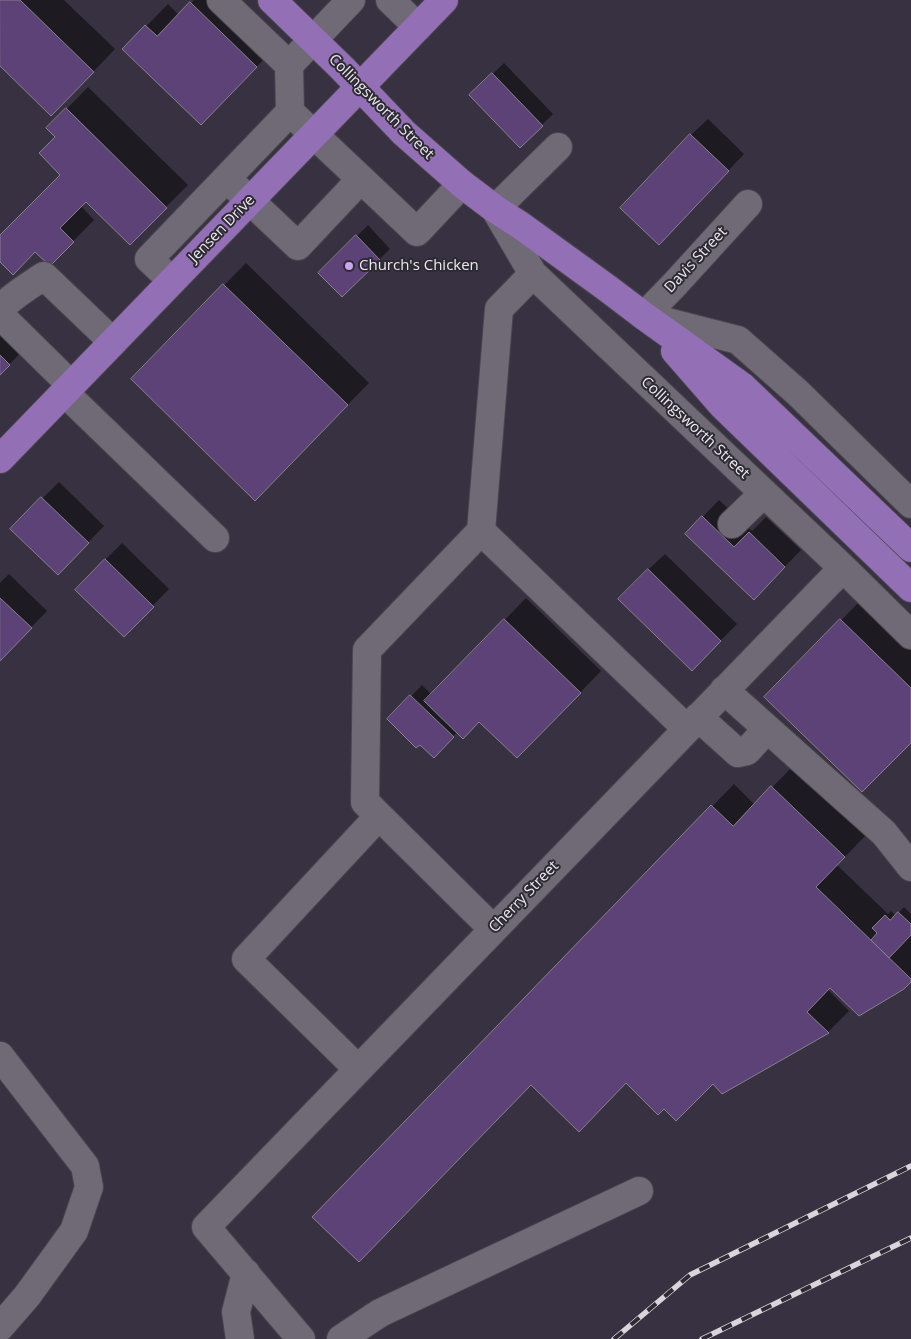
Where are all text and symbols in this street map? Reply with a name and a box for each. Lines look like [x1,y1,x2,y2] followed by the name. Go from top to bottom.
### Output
[325,51,437,163] street label: Collingsworth Street
[185,191,259,267] street label: Jensen Drive
[661,223,731,297] street label: Davis Street
[359,257,479,275] place label: Church's Chicken
[343,260,355,272] marker: Church's Chicken
[637,373,753,483] street label: Collingsworth Street
[485,857,563,937] street label: Cherry Street

